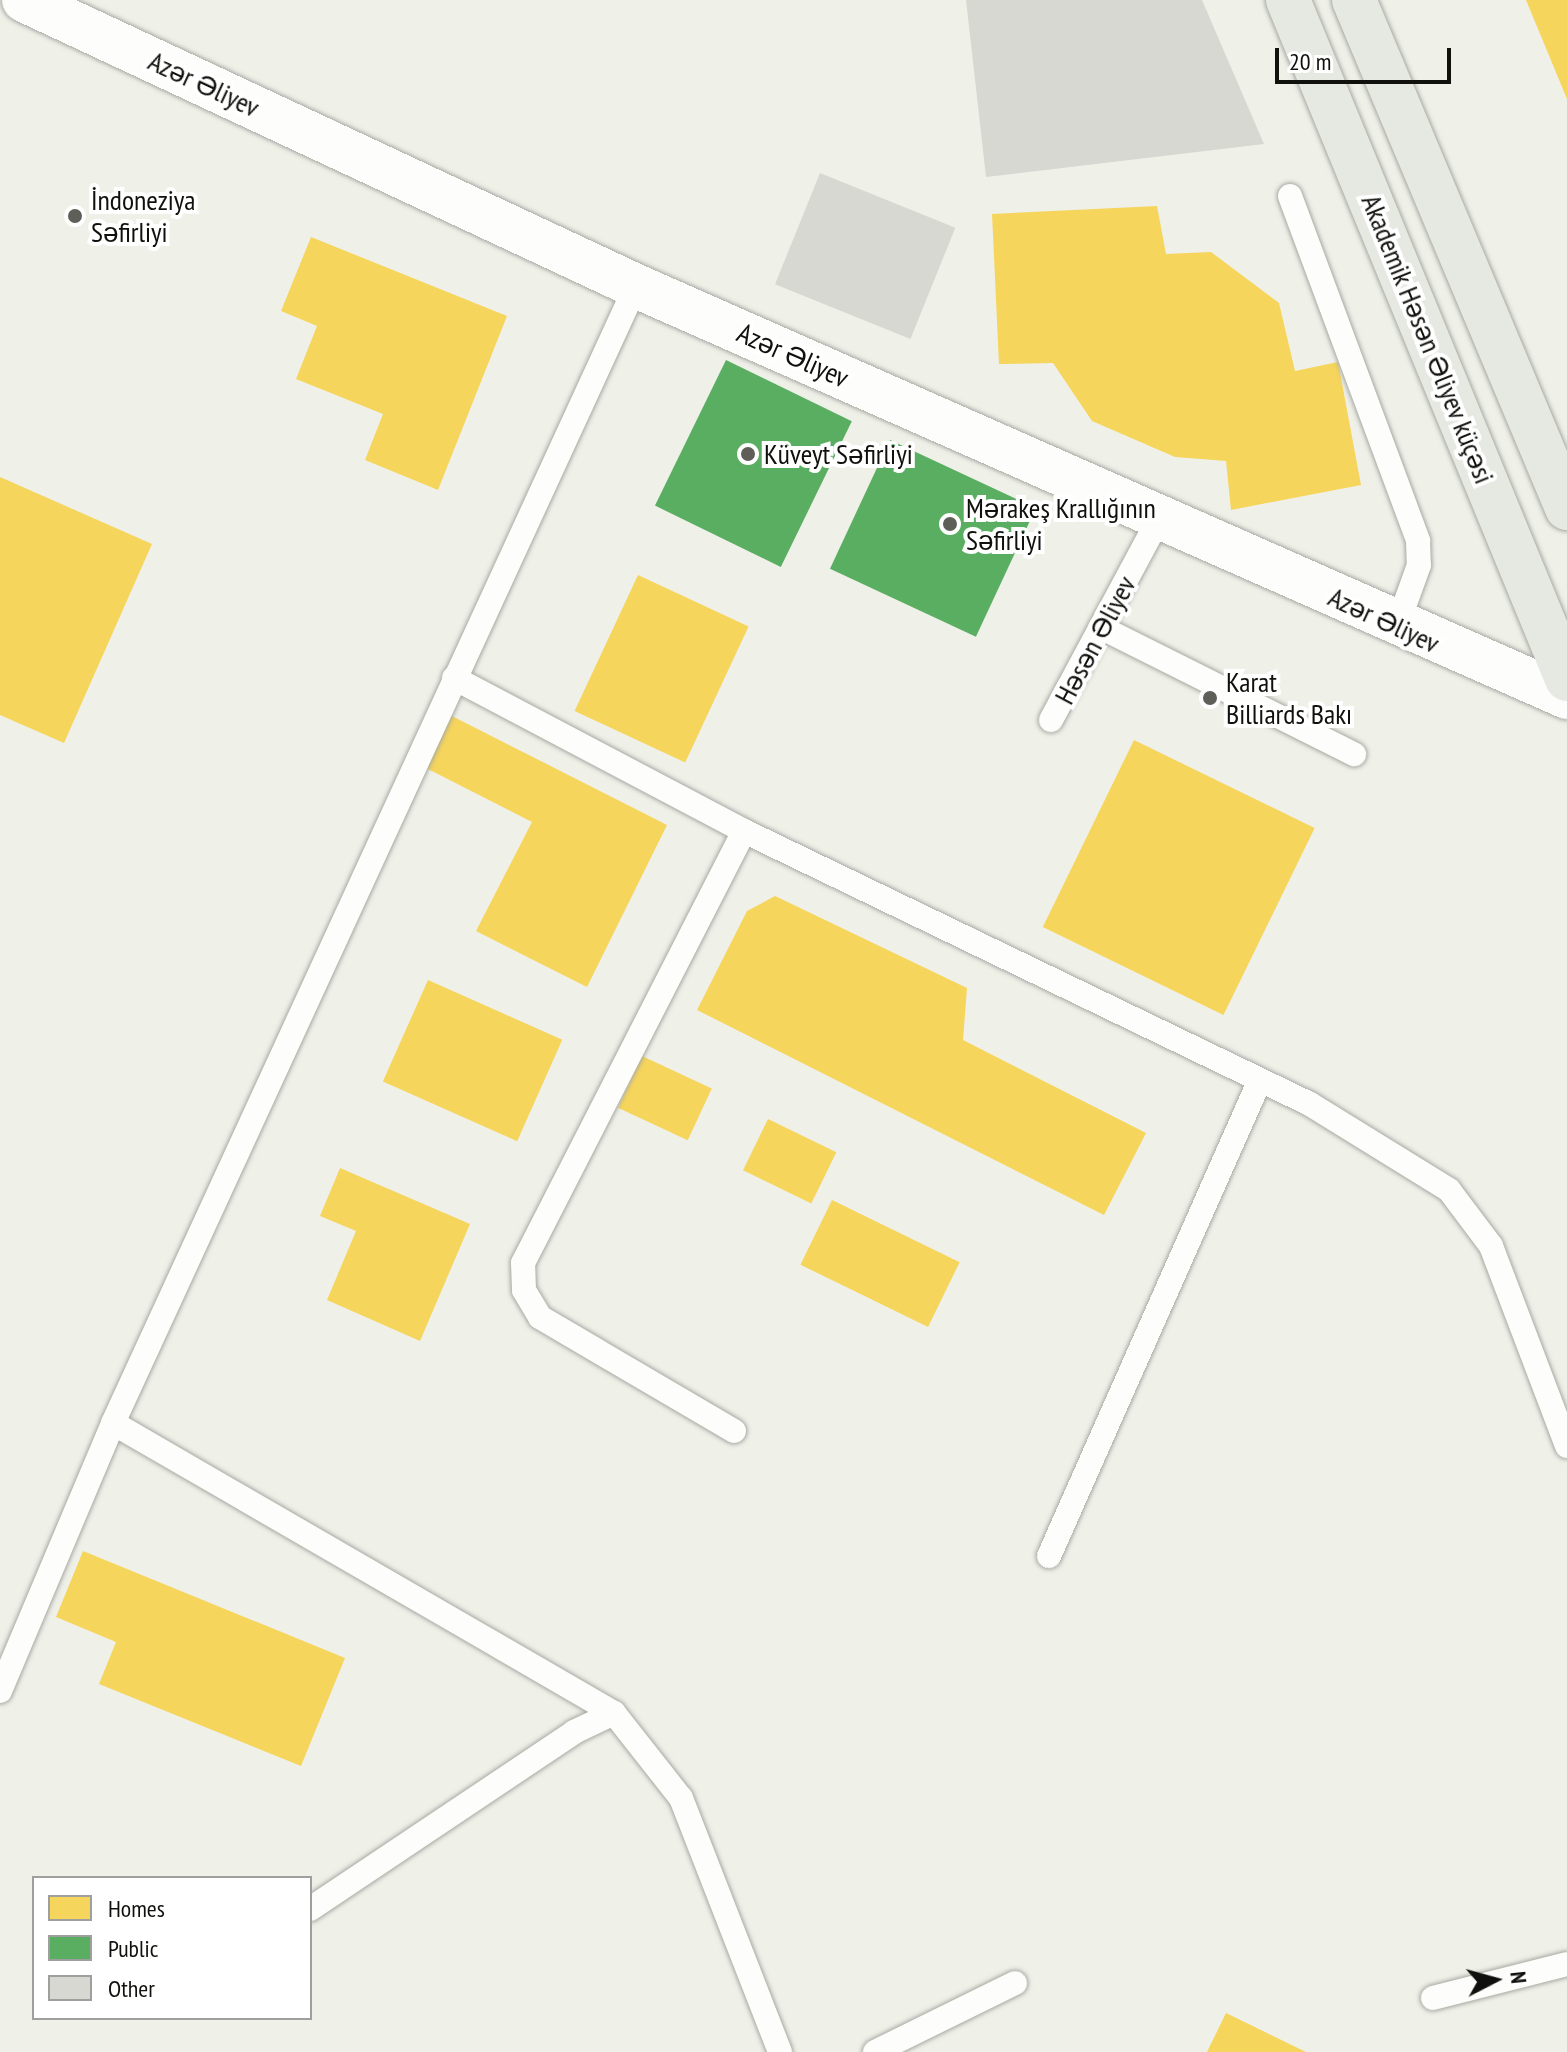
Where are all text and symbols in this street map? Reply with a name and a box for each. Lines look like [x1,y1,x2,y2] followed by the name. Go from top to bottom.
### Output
[1279,32,1455,82] scale bar
[143,44,265,124] street label: Azər Əliyev
[1289,46,1331,77] text: 20 m
[91,183,196,249] place label: İndoneziya Səfirliyi
[1354,189,1502,489] street label: Akademik Həsən Əliyev küçəsi
[66,207,84,225] marker: İndoneziya Səfirliyi
[732,316,854,394] street label: Azər Əliyev
[764,437,913,471] place label: Küveyt Səfirliyi
[739,445,757,463] marker: Küveyt Səfirliyi
[966,491,1156,557] place label: Mərakeş Krallığının Səfirliyi
[941,515,959,533] marker: Mərakeş Krallığının Səfirliyi
[1047,570,1143,710] street label: Həsən Əliyev
[1323,580,1445,660] street label: Azər Əliyev
[1226,665,1352,731] place label: Karat Billiards Bakı
[1201,689,1219,707] marker: Karat Billiards Bakı
[32,1876,312,2020] legend
[108,1893,165,1924] text: Homes
[108,1933,158,1964] text: Public
[1455,1940,1535,2020] north arrow
[1504,1970,1533,1985] text: N
[108,1973,155,2004] text: Other

